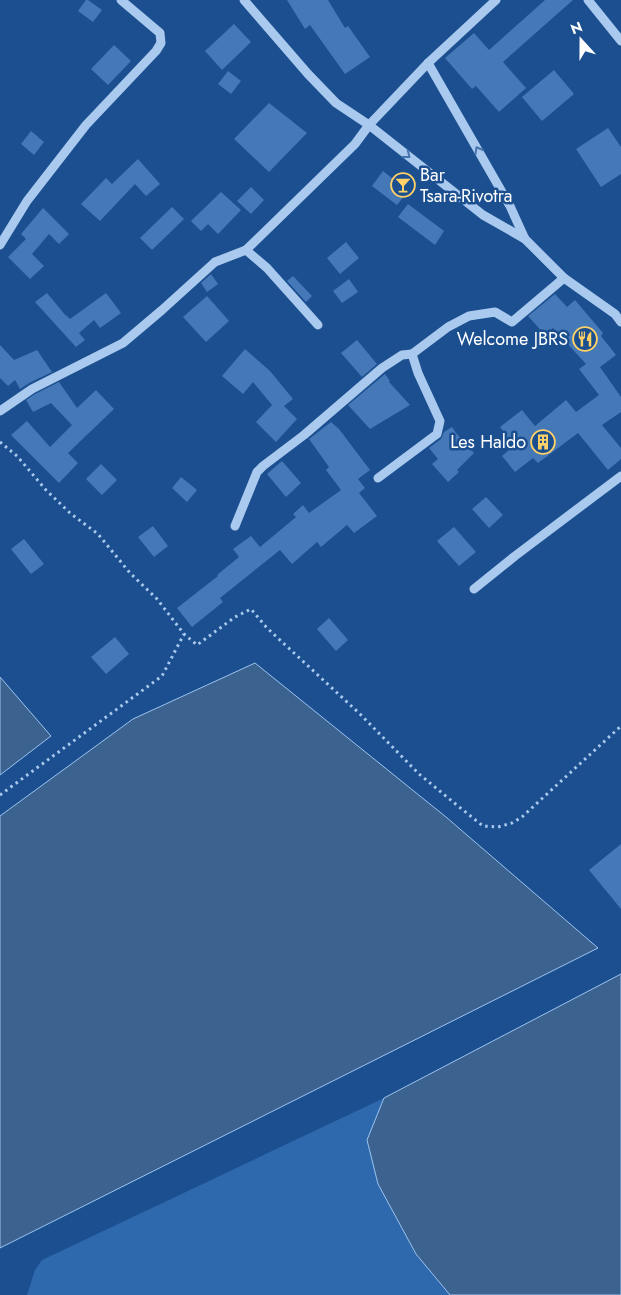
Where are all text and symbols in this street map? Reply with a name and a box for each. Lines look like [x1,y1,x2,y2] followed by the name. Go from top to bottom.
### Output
[556,15,606,65] north arrow
[568,17,585,39] text: N
[474,146,484,155] one-way arrow
[401,150,410,158] one-way arrow
[420,162,512,209] place label: Bar Tsara-Rivotra
[390,172,416,198] bar icon: Bar Tsara-Rivotra
[457,326,568,352] place label: Welcome JBRS
[572,326,598,352] restaurant icon: Welcome JBRS
[450,429,526,455] place label: Les Haldo
[530,429,556,455] building icon: Les Haldo

